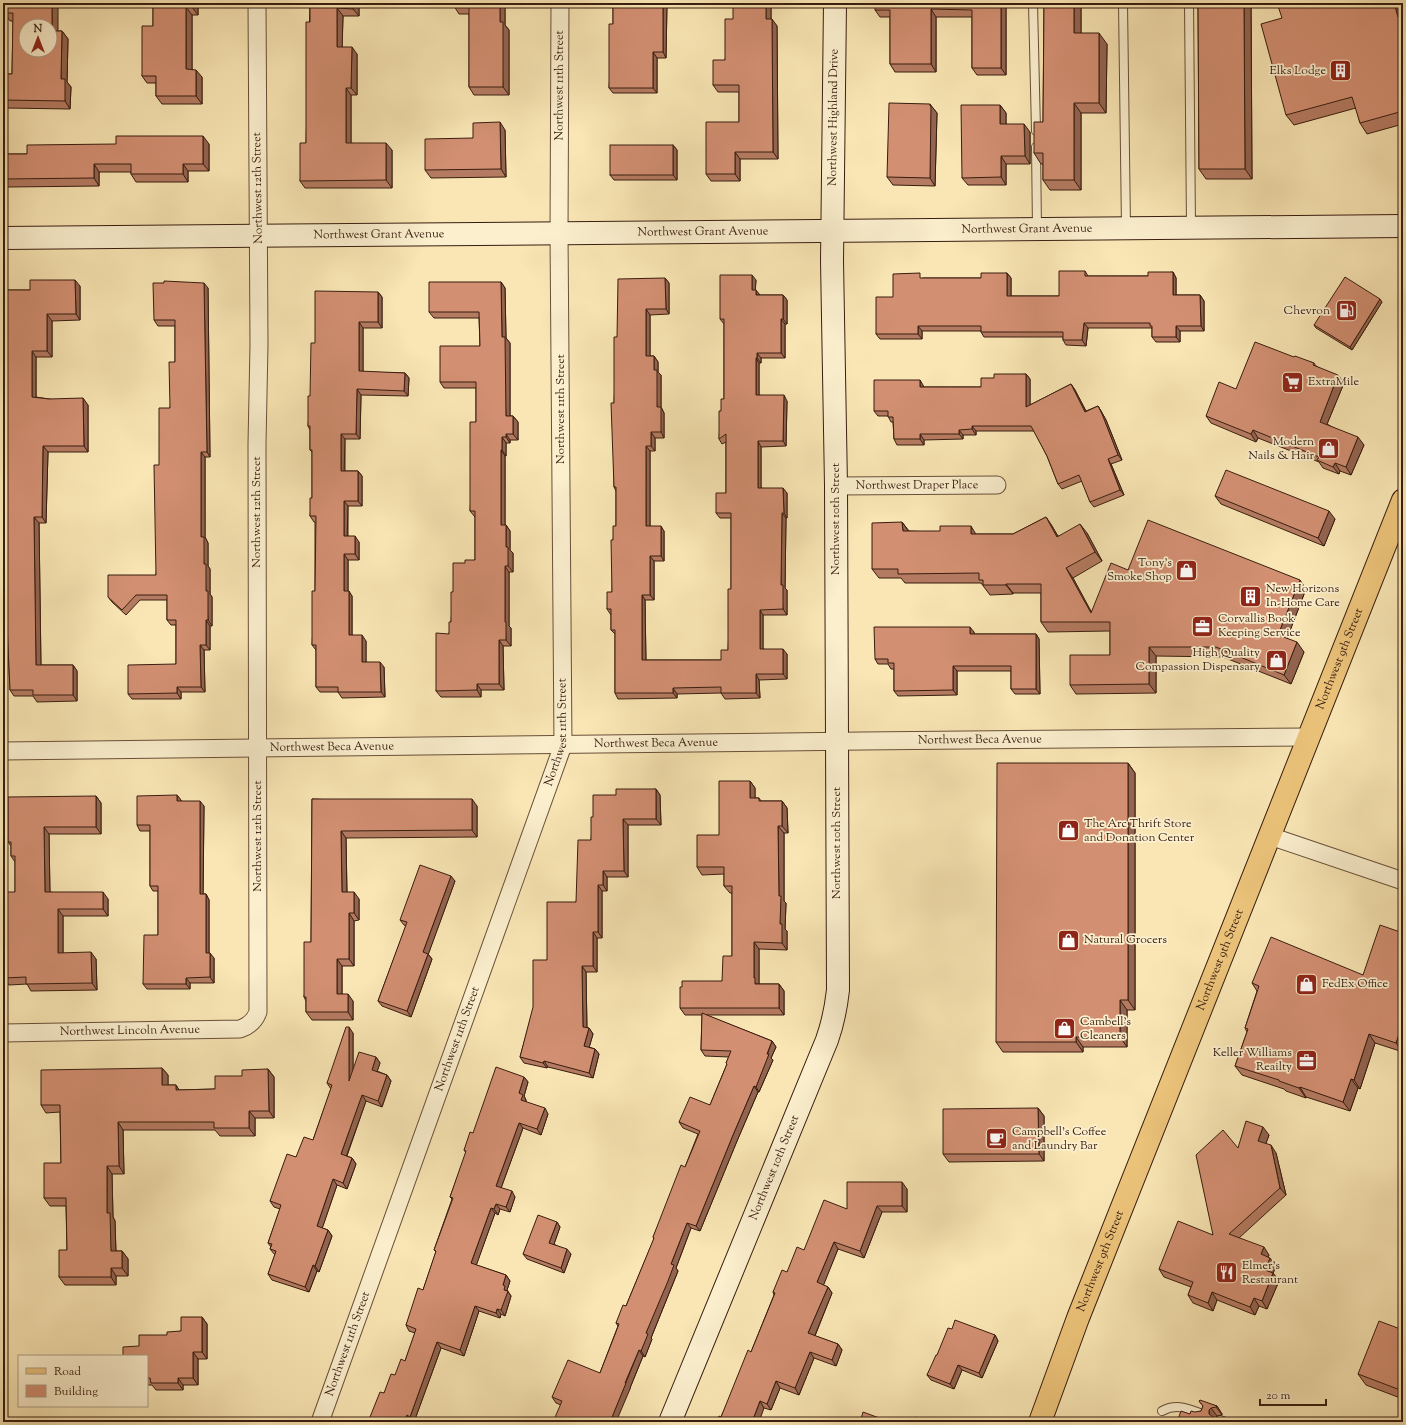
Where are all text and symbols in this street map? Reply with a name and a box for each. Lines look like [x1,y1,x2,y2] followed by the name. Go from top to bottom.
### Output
[18,18,58,58] north arrow
[33,21,43,37] text: N
[550,30,569,140] street label: Northwest 11th Street
[824,48,843,186] street label: Northwest Highland Drive
[1328,58,1354,84] building icon: Elks Lodge
[1270,62,1326,80] place label: Elks Lodge
[248,132,268,244] street label: Northwest 12th Street
[961,220,1093,239] street label: Northwest Grant Avenue
[637,222,769,242] street label: Northwest Grant Avenue
[313,225,445,244] street label: Northwest Grant Avenue
[1333,298,1359,324] fuel station icon: Chevron
[1284,302,1330,320] place label: Chevron
[552,354,570,464] street label: Northwest 11th Street
[1279,369,1305,395] supermarket icon: ExtraMile
[1308,373,1360,391] place label: ExtraMile
[1248,433,1314,465] place label: Modern Nails & Hair
[1316,436,1342,462] shop icon: Modern Nails & Hair
[248,456,266,568] street label: Northwest 12th Street
[827,463,845,575] street label: Northwest 10th Street
[856,476,979,495] street label: Northwest Draper Place
[1107,554,1172,586] place label: Tony's Smoke Shop
[1174,557,1200,583] shop icon: Tony's Smoke Shop
[1266,580,1340,612] place label: New Horizons In-Home Care
[1238,583,1264,609] building icon: New Horizons In-Home Care
[1312,605,1368,712] street label: Northwest 9th Street
[1218,610,1301,642] place label: Corvallis Book Keeping Service
[1190,613,1216,639] office icon: Corvallis Book Keeping Service
[1136,644,1260,676] place label: High Quality Compassion Dispensary
[1263,647,1289,673] shop icon: High Quality Compassion Dispensary
[540,678,572,789] street label: Northwest 11th Street
[918,730,1042,749] street label: Northwest Beca Avenue
[594,734,718,753] street label: Northwest Beca Avenue
[270,737,395,757] street label: Northwest Beca Avenue
[249,780,267,892] street label: Northwest 12th Street
[828,787,846,899] street label: Northwest 10th Street
[1084,815,1195,847] place label: The Arc Thrift Store and Donation Center
[1056,818,1082,844] shop icon: The Arc Thrift Store and Donation Center
[1192,907,1249,1013] street label: Northwest 9th Street
[1056,927,1082,953] shop icon: Natural Grocers
[1084,931,1167,949] place label: Natural Grocers
[1293,971,1319,997] shop icon: FedEx Office
[1322,975,1389,993] place label: FedEx Office
[430,984,485,1094] street label: Northwest 11th Street
[1080,1013,1131,1045] place label: Cambell's Cleaners
[1052,1016,1078,1042] shop icon: Cambell's Cleaners
[60,1021,201,1041] street label: Northwest Lincoln Avenue
[1213,1044,1292,1076] place label: Keller Williams Reailty
[1294,1047,1320,1073] office icon: Keller Williams Reailty
[745,1112,804,1223] street label: Northwest 10th Street
[1012,1123,1107,1155] place label: Campbell's Coffee and Laundry Bar
[983,1126,1009,1152] cafe icon: Campbell's Coffee and Laundry Bar
[1072,1208,1129,1314] street label: Northwest 9th Street
[1242,1257,1298,1289] place label: Elmer's Restaurant
[1213,1260,1239,1286] restaurant icon: Elmer's Restaurant
[321,1289,375,1399] street label: Northwest 11th Street
[18,1355,148,1407] legend
[54,1363,81,1381] text: Road
[1260,1381,1326,1407] scale bar
[54,1383,98,1401] text: Building
[1266,1387,1291,1405] text: 20 m

